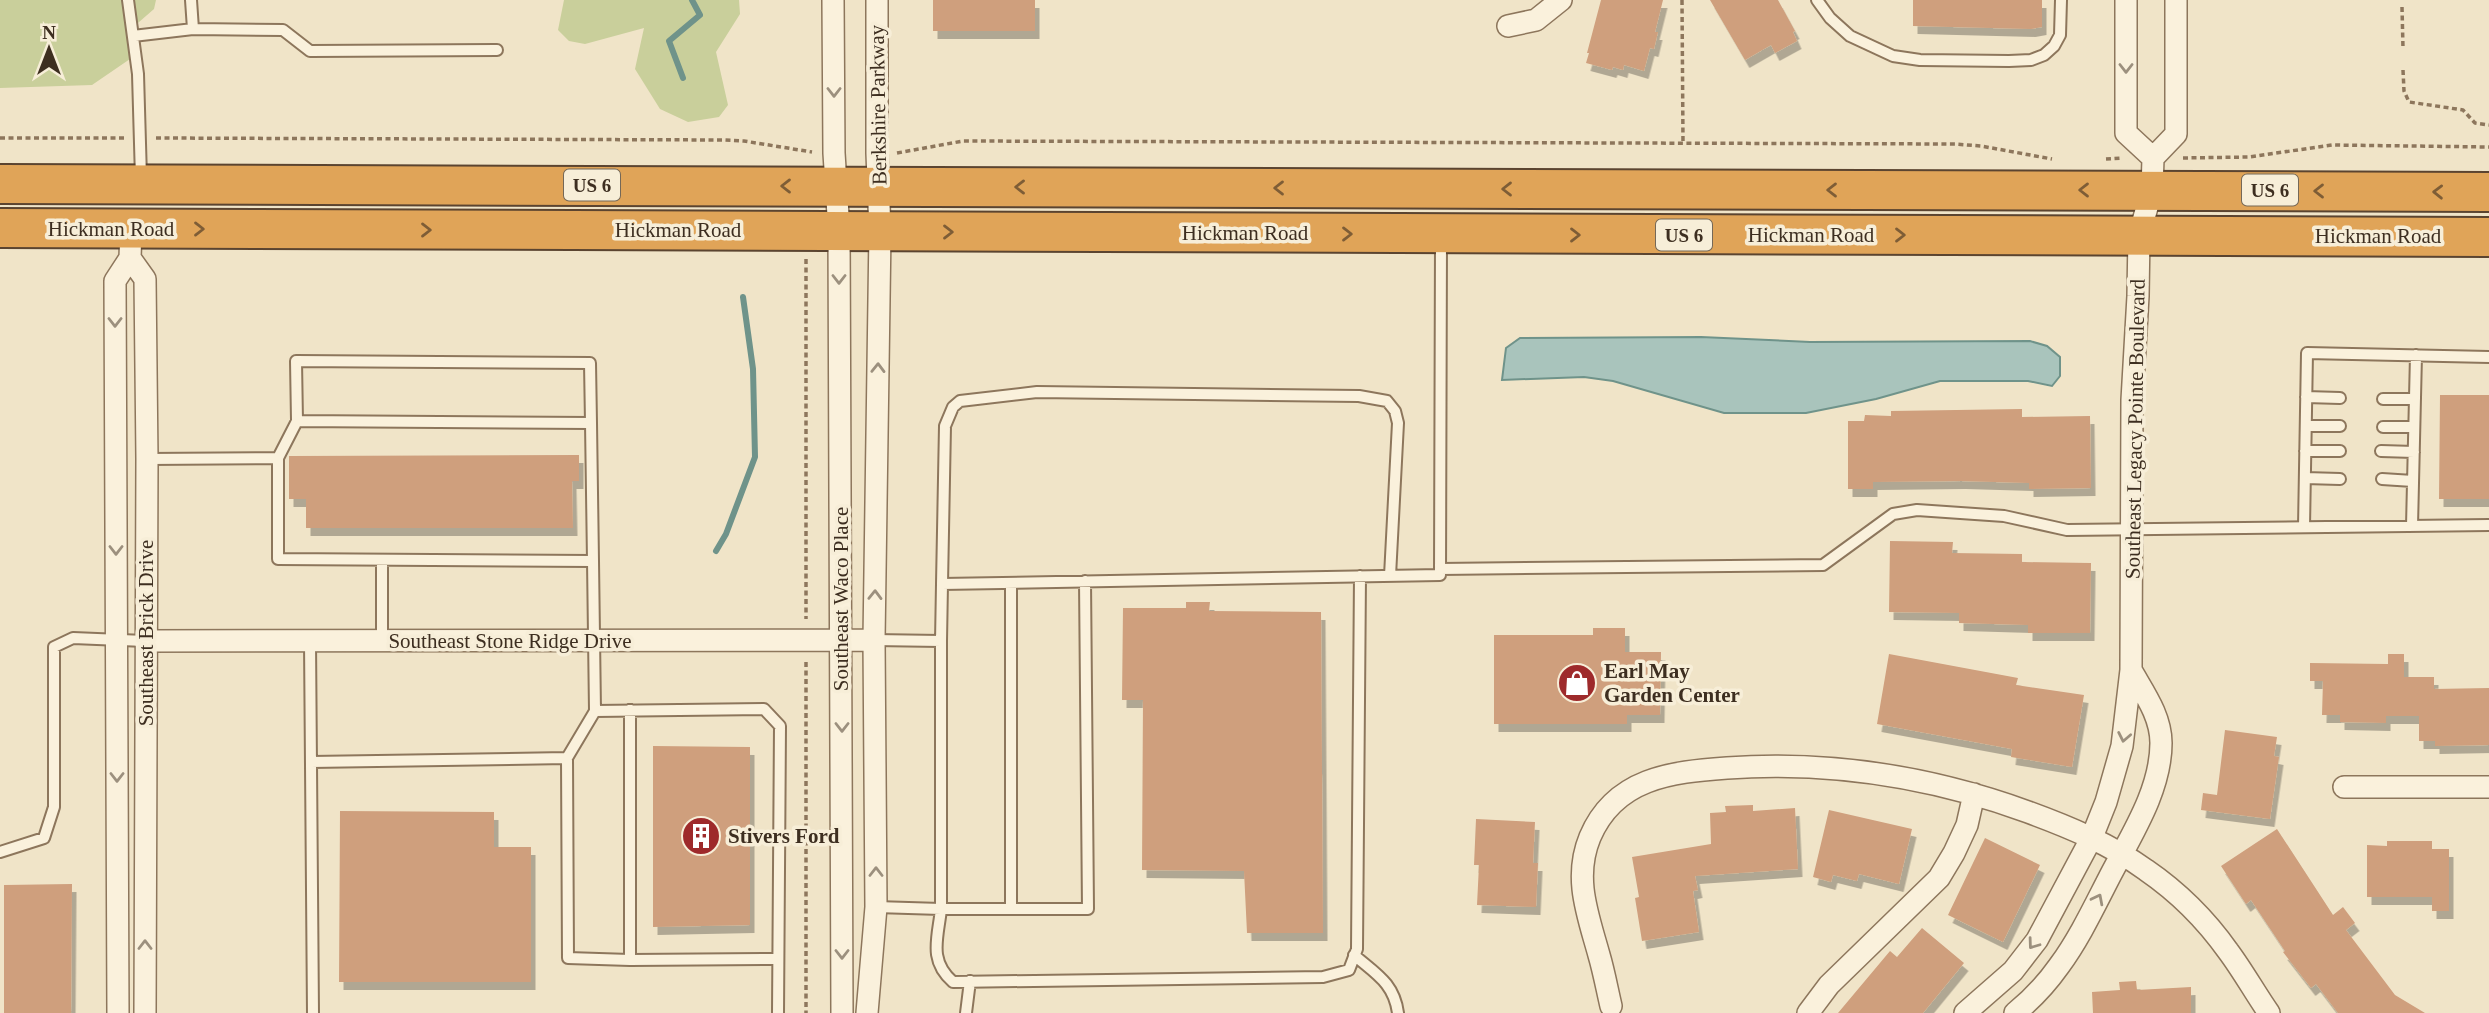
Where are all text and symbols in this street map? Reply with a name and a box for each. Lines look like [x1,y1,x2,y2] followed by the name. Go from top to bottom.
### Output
[14,14,84,84] north arrow
[42,22,56,43] text: N
[865,24,891,185] street label: Berkshire Parkway
[2118,63,2134,74] one-way arrow
[826,87,842,98] one-way arrow
[564,169,620,200] road number: US 6
[2242,174,2298,206] road number: US 6
[780,178,791,194] one-way arrow
[1014,179,1025,195] one-way arrow
[1273,180,1284,196] one-way arrow
[1501,181,1511,197] one-way arrow
[1826,182,1837,198] one-way arrow
[2078,182,2089,198] one-way arrow
[2313,183,2324,199] one-way arrow
[2432,184,2443,199] one-way arrow
[48,217,175,241] street label: Hickman Road
[615,218,742,242] street label: Hickman Road
[1656,219,1712,250] road number: US 6
[194,221,205,237] one-way arrow
[1182,221,1309,245] street label: Hickman Road
[422,222,432,238] one-way arrow
[1748,223,1875,247] street label: Hickman Road
[943,224,954,239] one-way arrow
[2315,224,2442,248] street label: Hickman Road
[1342,226,1353,242] one-way arrow
[1570,227,1580,243] one-way arrow
[1895,227,1906,243] one-way arrow
[831,274,847,284] one-way arrow
[2120,278,2150,579] street label: Southeast Legacy Pointe Boulevard
[107,317,123,328] one-way arrow
[870,362,886,372] one-way arrow
[829,507,853,691] street label: Southeast Waco Place
[134,540,158,726] street label: Southeast Brick Drive
[108,545,124,555] one-way arrow
[867,589,883,600] one-way arrow
[388,629,632,653] street label: Southeast Stone Ridge Drive
[1604,659,1740,707] place label: Earl May Garden Center
[1556,662,1598,704] shop icon: Earl May Garden Center
[834,722,850,732] one-way arrow
[2117,731,2132,743] one-way arrow
[109,772,125,783] one-way arrow
[680,815,722,857] building icon: Stivers Ford
[728,824,840,848] place label: Stivers Ford
[868,866,884,876] one-way arrow
[2090,894,2104,907] one-way arrow
[2029,937,2042,949] one-way arrow
[137,939,153,949] one-way arrow
[834,949,850,960] one-way arrow

